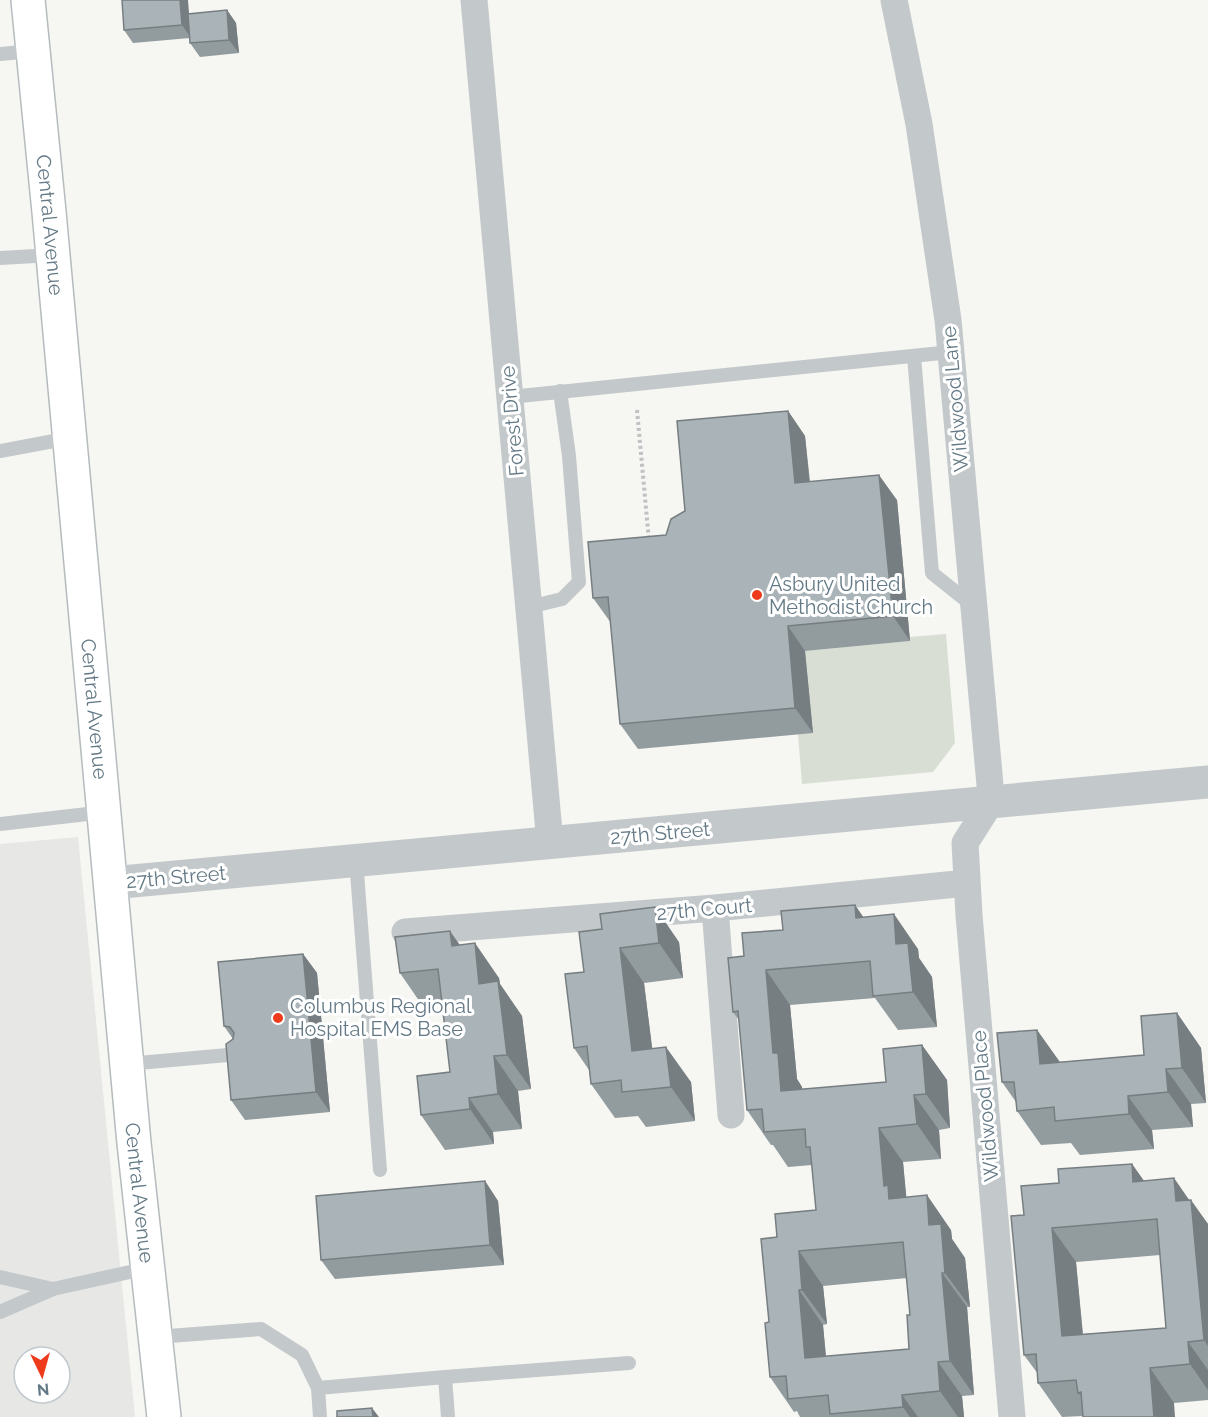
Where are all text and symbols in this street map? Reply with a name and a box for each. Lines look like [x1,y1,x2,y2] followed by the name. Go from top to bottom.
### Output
[31,153,69,297] street label: Central Avenue
[937,325,973,473] street label: Wildwood Lane
[495,365,529,477] street label: Forest Drive
[769,572,933,619] place label: Asbury United Methodist Church
[750,588,764,602] marker: Asbury United Methodist Church
[76,637,113,781] street label: Central Avenue
[609,817,711,849] street label: 27th Street
[125,861,227,893] street label: 27th Street
[655,893,753,925] street label: 27th Court
[290,994,472,1041] place label: Columbus Regional Hospital EMS Base
[271,1011,285,1025] marker: Columbus Regional Hospital EMS Base
[966,1029,1004,1183] street label: Wildwood Place
[120,1121,159,1265] street label: Central Avenue
[12,1345,72,1405] north arrow
[36,1379,50,1399] text: N

